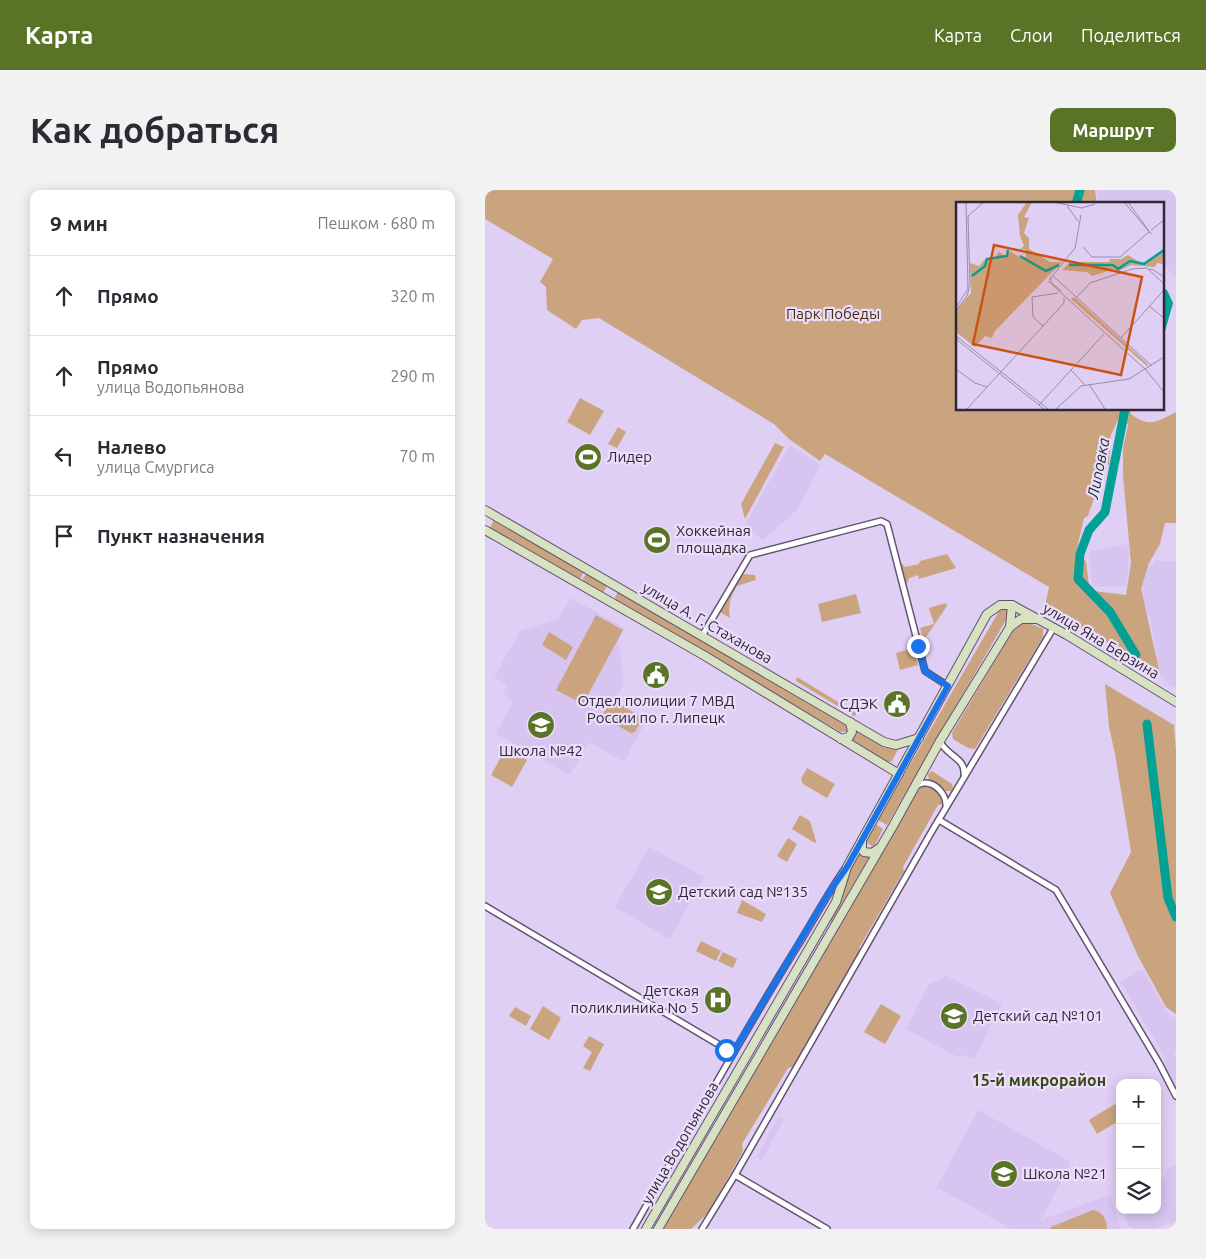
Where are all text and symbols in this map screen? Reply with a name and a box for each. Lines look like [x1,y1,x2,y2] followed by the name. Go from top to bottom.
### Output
[25,22,93,49] text: Карта
[934,25,982,45] text: Карта
[1010,25,1053,45] text: Слои
[1081,25,1181,45] text: Поделиться
[1050,108,1176,152] button: Маршрут
[30,110,279,150] text: Как добраться
[956,202,1163,410] inset map
[50,211,108,235] text: 9 мин
[317,214,435,232] text: Пешком · 680 m
[50,282,78,310] icon: ahead
[97,285,159,307] text: Прямо
[390,287,435,305] text: 320 m
[786,305,880,322] park label: Парк Победы
[97,356,159,378] text: Прямо
[50,362,78,390] icon: ahead
[390,367,435,385] text: 290 m
[97,378,245,396] text: улица Водопьянова
[97,436,166,458] text: Налево
[1083,436,1113,501] water label: Липовка
[50,442,78,470] icon: left
[573,442,603,472] sports icon: Лидер
[399,447,435,465] text: 70 m
[607,448,652,465] place label: Лидер
[97,458,215,476] text: улица Смургиса
[50,522,78,550] icon: arrive
[676,522,751,556] place label: Хоккейная площадка
[97,525,265,547] text: Пункт назначения
[642,525,672,555] sports icon: Хоккейная площадка
[639,578,775,667] street label: улица А. Г. Стаханова
[1040,599,1162,682] street label: улица Яна Берзина
[907,635,930,658] route end
[641,660,671,690] public building icon: Отдел полиции 7 МВД России по г. Липецк
[882,689,912,719] public building icon: СДЭК
[577,692,735,726] place label: Отдел полиции 7 МВД России по г. Липецк
[840,695,878,712] place label: СДЭК
[526,710,556,740] school or university icon: Школа №42
[499,742,583,759] place label: Школа №42
[644,877,674,907] school or university icon: Детский сад №135
[678,883,808,900] place label: Детский сад №135
[570,982,699,1016] place label: Детская поликлиника No 5
[703,985,733,1015] hospital icon: Детская поликлиника No 5
[939,1001,969,1031] school or university icon: Детский сад №101
[973,1007,1103,1024] place label: Детский сад №101
[715,1039,738,1062] route start
[972,1071,1106,1089] district label: 15-й микрорайон
[638,1079,722,1207] street label: улица Водопьянова
[1116,1079,1161,1214] map controls
[1116,1079,1161,1124] button: +
[1116,1124,1161,1169] button: −
[989,1159,1019,1189] school or university icon: Школа №21
[1023,1165,1107,1182] place label: Школа №21
[1116,1169,1161,1214] button: layers

